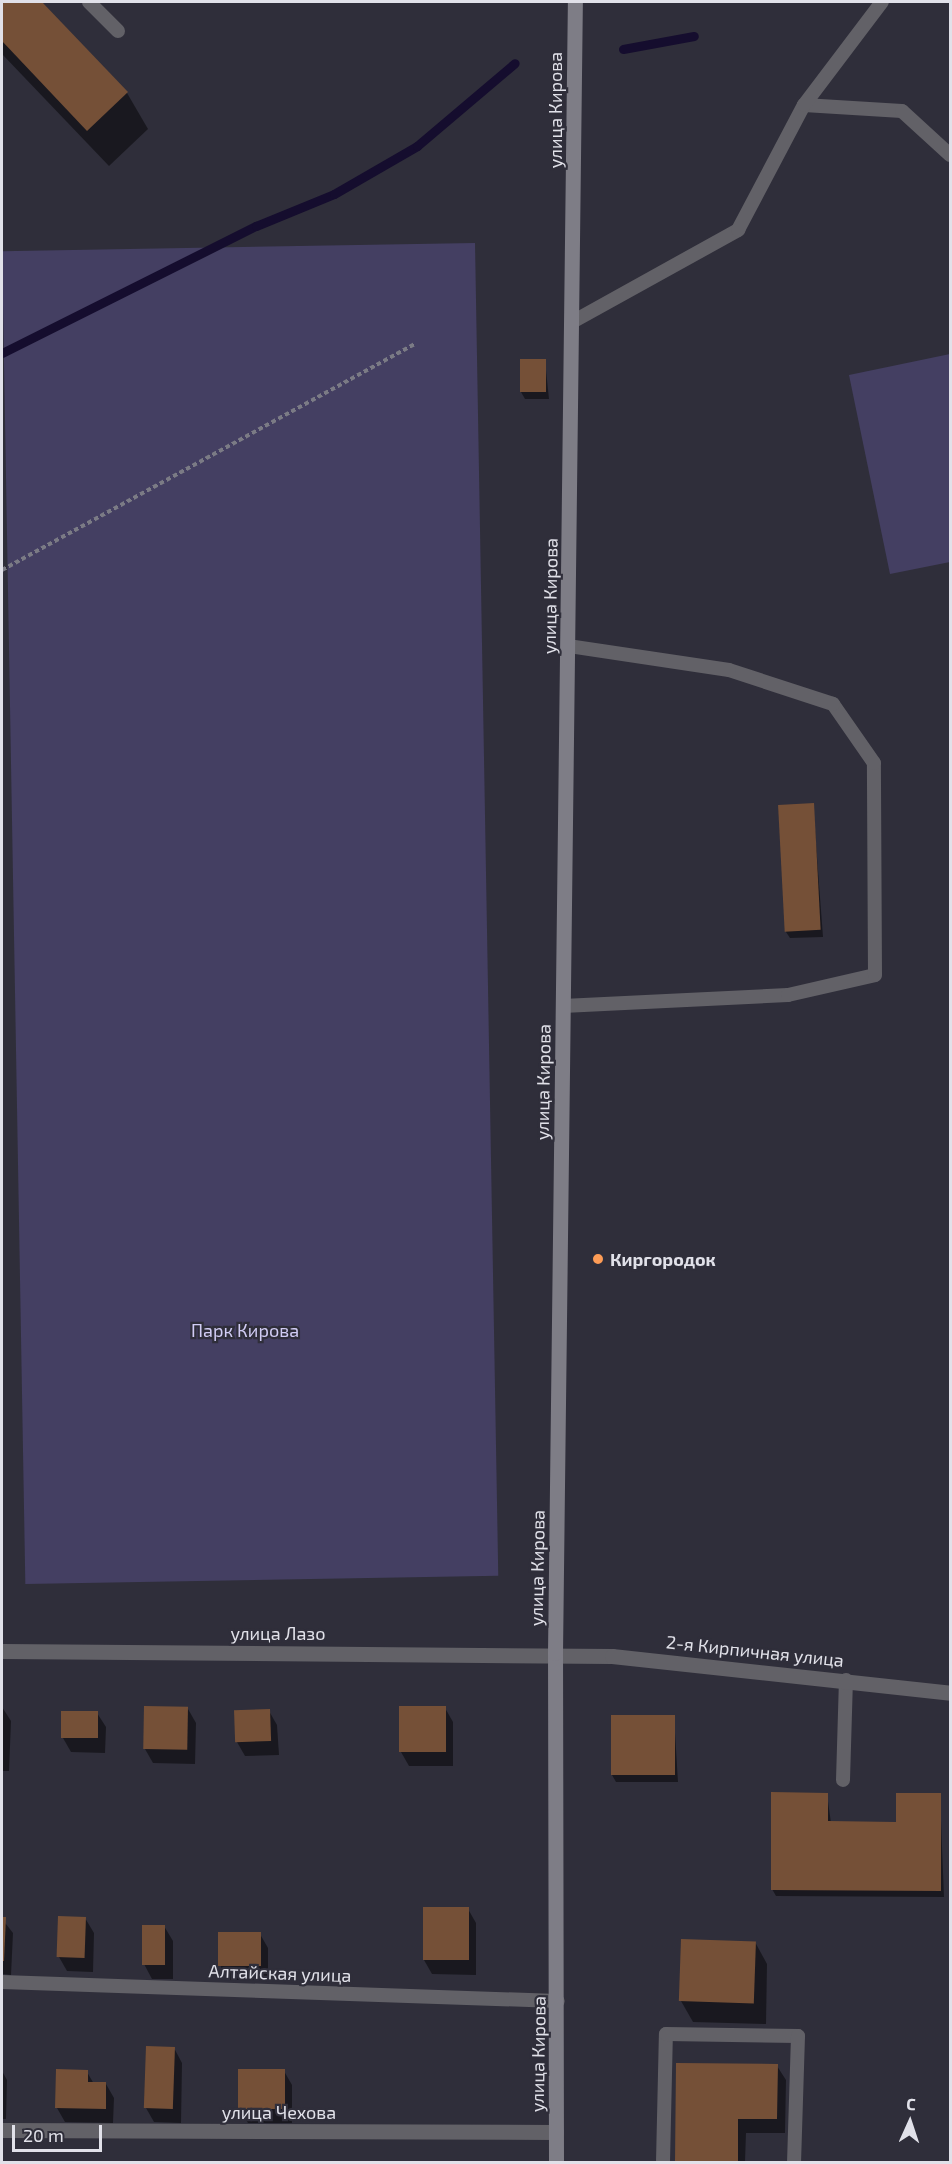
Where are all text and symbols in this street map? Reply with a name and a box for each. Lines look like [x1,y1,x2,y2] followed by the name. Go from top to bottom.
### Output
[544,52,566,168] street label: улица Кирова
[538,538,562,654] street label: улица Кирова
[531,1024,555,1140] street label: улица Кирова
[610,1248,716,1270] place label: Киргородок
[591,1252,605,1266] marker: Киргородок
[191,1319,299,1341] park label: Парк Кирова
[525,1510,549,1626] street label: улица Кирова
[230,1622,326,1644] street label: улица Лазо
[665,1631,845,1671] street label: 2-я Кирпичная улица
[208,1960,352,1986] street label: Алтайская улица
[526,1996,550,2112] street label: улица Кирова
[880,2092,940,2152] north arrow
[906,2094,916,2113] text: С
[222,2101,336,2123] street label: улица Чехова
[15,2113,105,2151] scale bar
[23,2124,64,2146] text: 20 m

